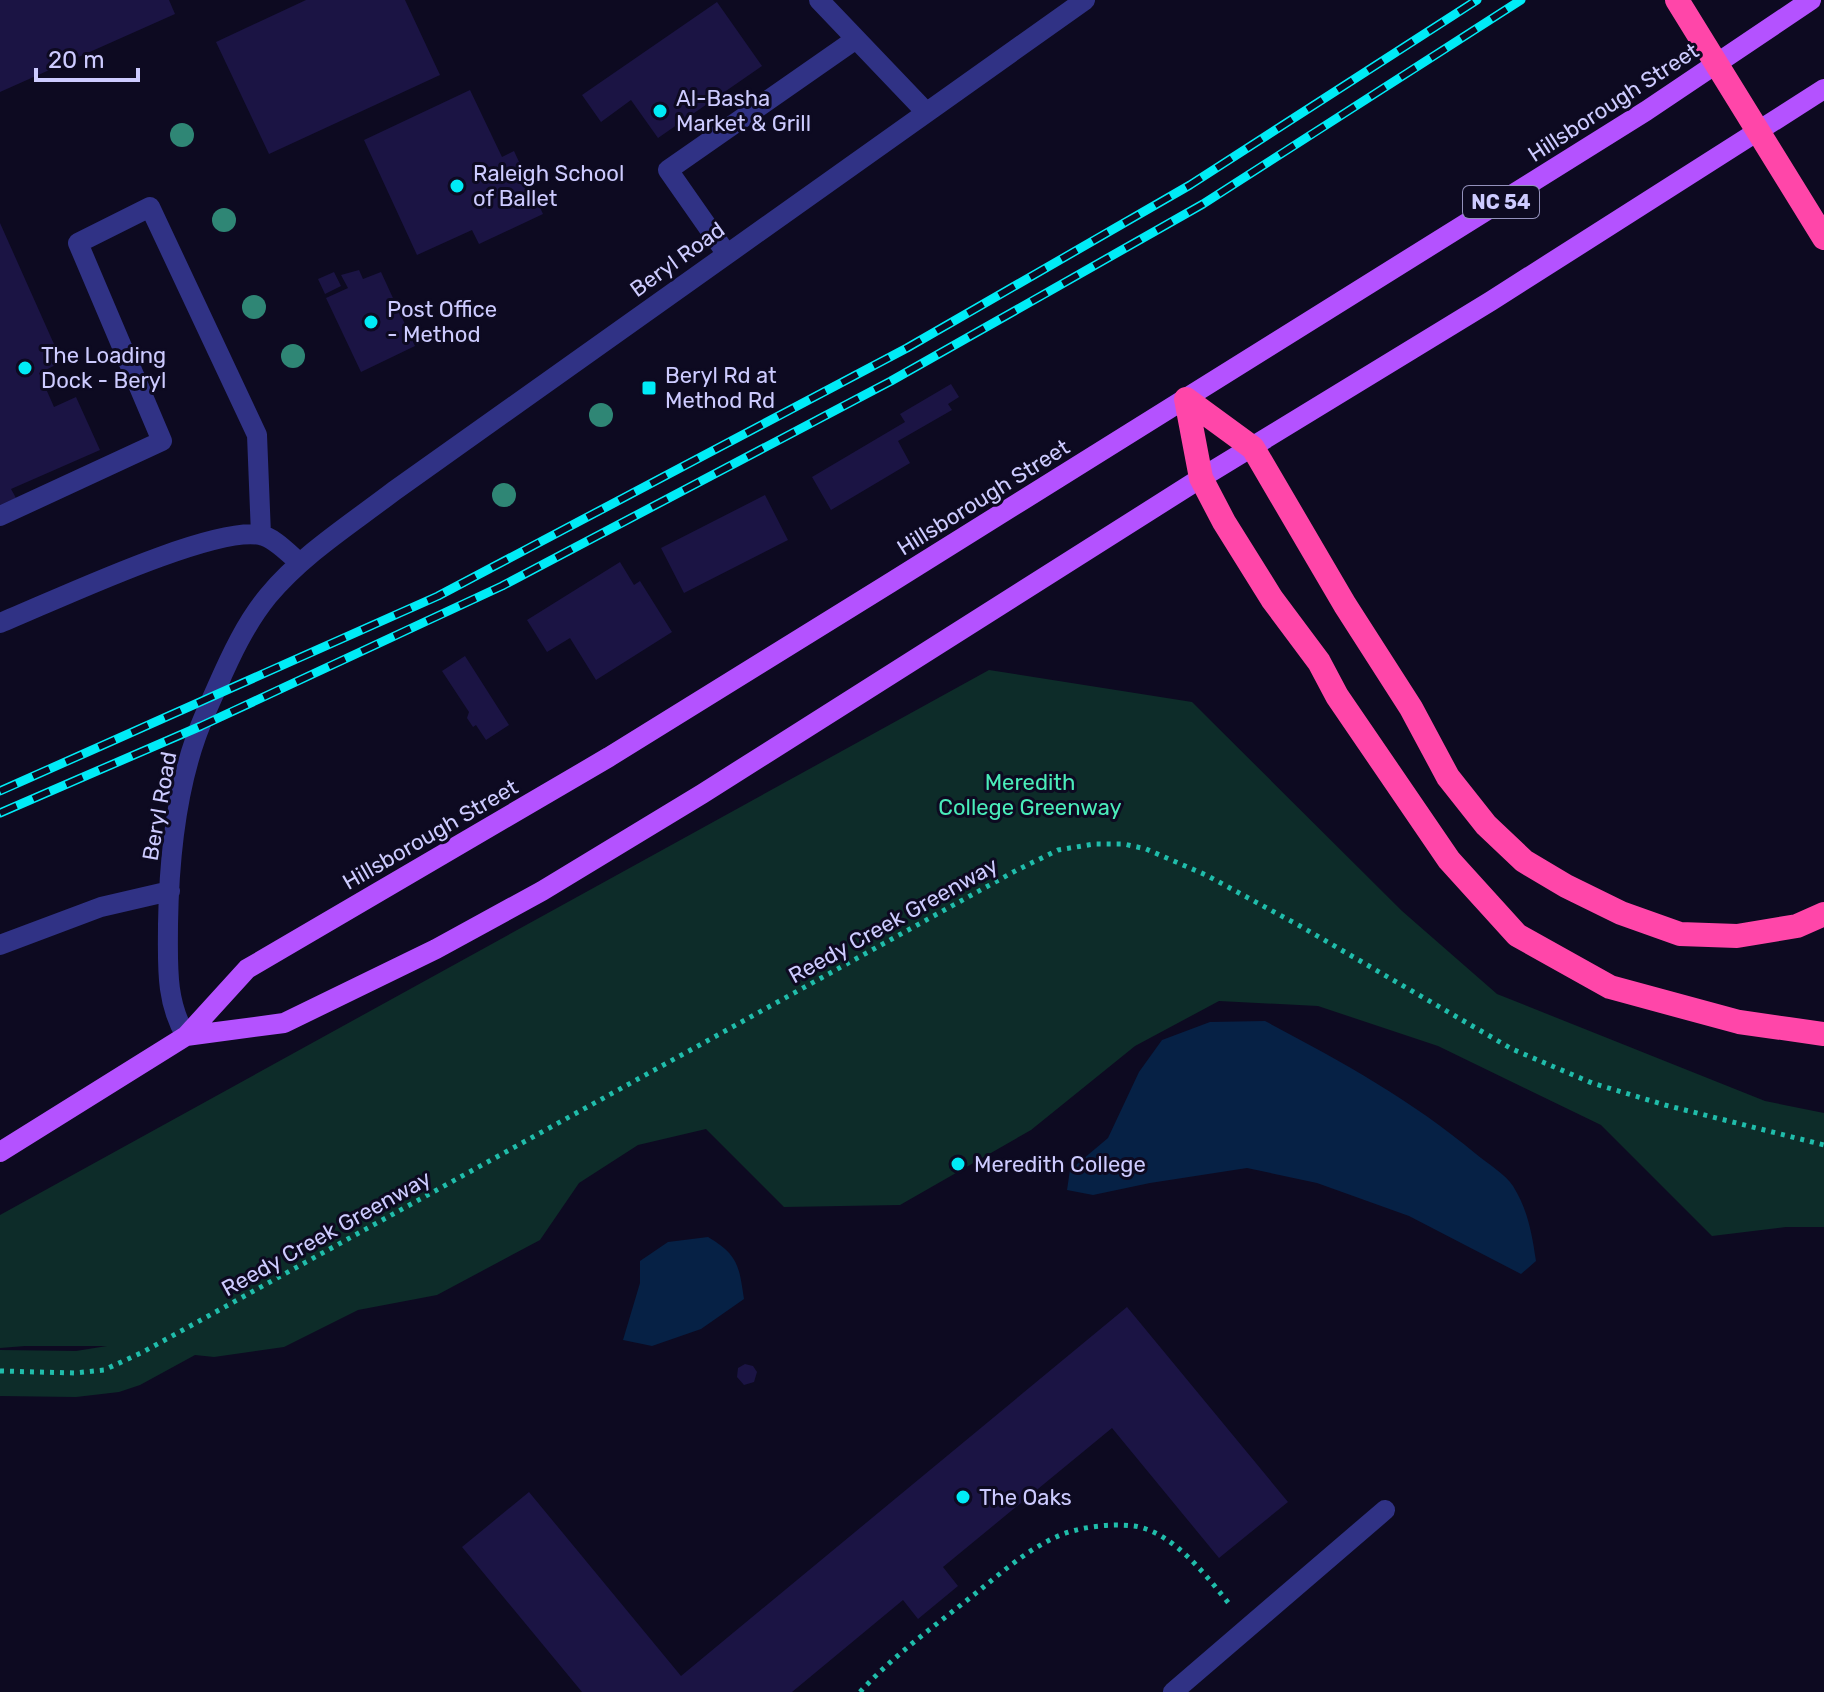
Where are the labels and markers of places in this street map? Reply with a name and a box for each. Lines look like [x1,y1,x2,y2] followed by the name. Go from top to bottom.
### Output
[676,85,811,137] place label: Al-Basha Market & Grill
[651,102,669,120] marker: Al-Basha Market & Grill
[473,160,624,212] place label: Raleigh School of Ballet
[448,177,466,195] marker: Raleigh School of Ballet
[387,296,497,348] place label: Post Office - Method
[362,313,380,331] marker: Post Office - Method
[41,342,166,394] place label: The Loading Dock - Beryl
[16,359,34,377] marker: The Loading Dock - Beryl
[665,362,777,414] place label: Beryl Rd at Method Rd
[640,379,658,397] marker: Beryl Rd at Method Rd
[974,1151,1146,1178] place label: Meredith College
[949,1155,967,1173] marker: Meredith College
[979,1484,1072,1511] place label: The Oaks
[954,1488,972,1506] marker: The Oaks

